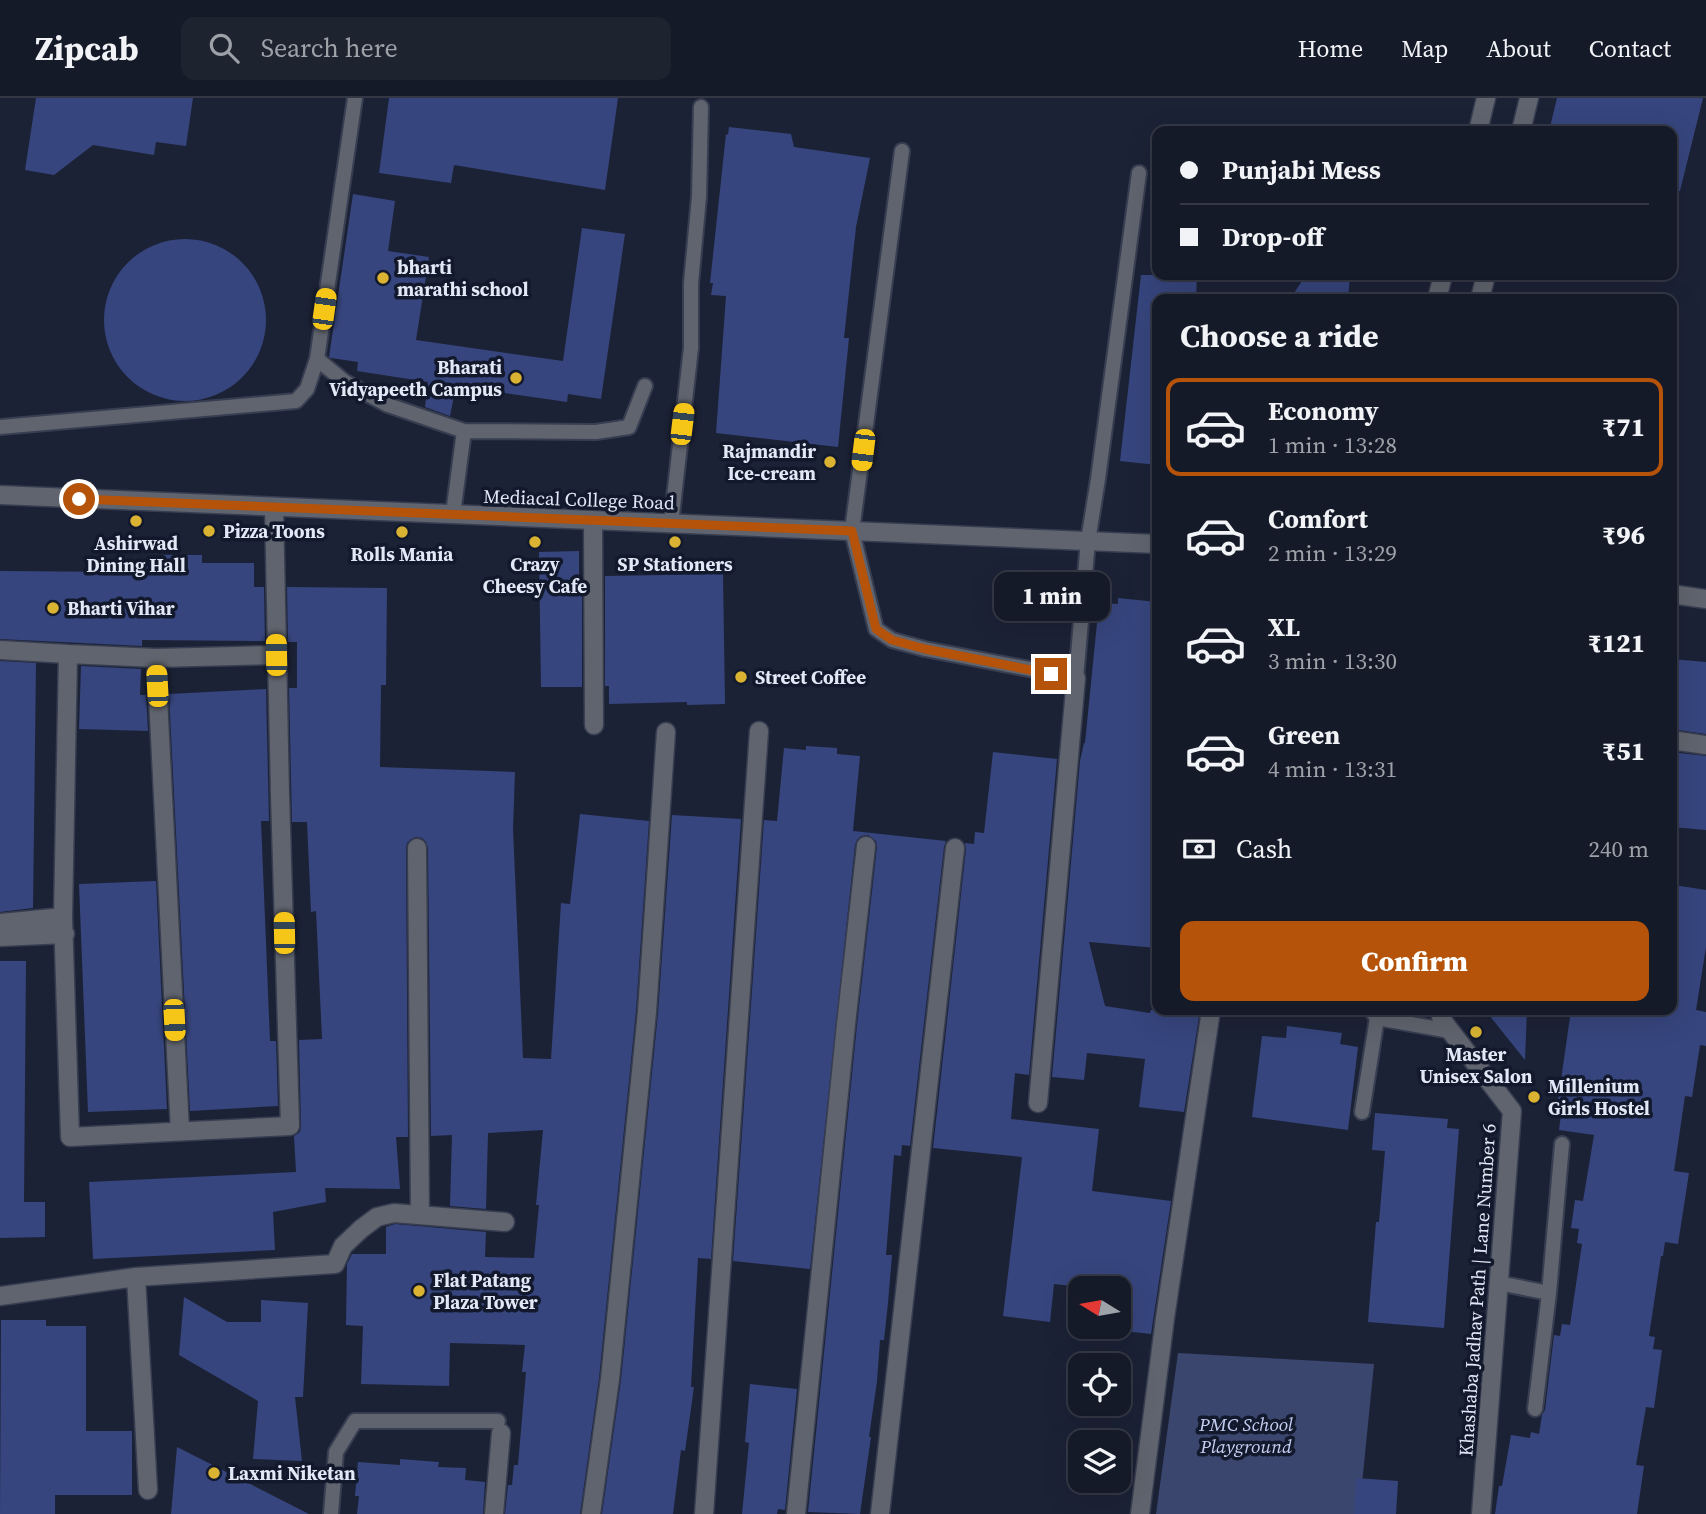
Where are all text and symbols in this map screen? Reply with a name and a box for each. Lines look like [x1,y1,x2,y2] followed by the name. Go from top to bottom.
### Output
[181,17,671,80] search box
[35,26,139,71] text: Zipcab
[205,29,243,67] icon: search
[261,30,398,66] text: Search here
[1298,32,1363,65] text: Home
[1401,32,1448,65] text: Map
[1486,32,1551,65] text: About
[1589,32,1671,65] text: Contact
[1222,152,1381,188] text: Punjabi Mess
[1222,219,1324,255] text: Drop-off
[397,254,529,302] place label: bharti marathi school
[375,270,391,286] marker: bharti marathi school
[311,287,338,331] car
[1180,314,1379,358] text: Choose a ride
[329,354,502,402] place label: Bharati Vidyapeeth Campus
[508,370,524,386] marker: Bharati Vidyapeeth Campus
[1268,393,1379,429] text: Economy
[1184,396,1247,459] icon: car
[670,402,695,446] car
[1602,409,1645,445] text: ₹71
[851,428,876,472] car
[1268,429,1397,461] text: 1 min · 13:28
[722,438,816,486] place label: Rajmandir Ice-cream
[822,454,838,470] marker: Rajmandir Ice-cream
[63,483,95,515] route start
[483,483,675,515] street label: Mediacal College Road
[1268,501,1368,537] text: Comfort
[1184,504,1247,567] icon: car
[128,513,144,529] marker: Ashirwad Dining Hall
[1602,517,1645,553] text: ₹96
[223,518,325,544] place label: Pizza Toons
[201,523,217,539] marker: Pizza Toons
[394,524,410,540] marker: Rolls Mania
[86,530,186,578] place label: Ashirwad Dining Hall
[527,534,543,550] marker: Crazy Cheesy Cafe
[667,534,683,550] marker: SP Stationers
[1268,537,1397,569] text: 2 min · 13:29
[351,541,454,567] place label: Rolls Mania
[483,551,587,599] place label: Crazy Cheesy Cafe
[617,551,733,577] place label: SP Stationers
[993,573,1109,622] callout: 1 min
[1022,580,1082,612] text: 1 min
[67,595,175,621] place label: Bharti Vihar
[45,600,61,616] marker: Bharti Vihar
[1268,609,1300,645] text: XL
[1184,612,1247,675] icon: car
[1588,625,1645,661] text: ₹121
[266,634,287,676] car
[1268,645,1397,677] text: 3 min · 13:30
[1035,658,1067,690] route end
[146,664,169,708] car
[755,664,866,690] place label: Street Coffee
[733,669,749,685] marker: Street Coffee
[1268,717,1340,753] text: Green
[1184,720,1247,783] icon: car
[1602,733,1645,769] text: ₹51
[1268,753,1397,785] text: 4 min · 13:31
[1180,830,1218,868] icon: cash
[1236,831,1292,867] text: Cash
[1588,833,1649,865] text: 240 m
[274,912,295,954] car
[1180,921,1649,1001] button: Confirm
[163,998,186,1042] car
[1468,1024,1484,1040] marker: Master Unisex Salon
[1420,1041,1533,1089] place label: Master Unisex Salon
[1548,1073,1650,1121] place label: Millenium Girls Hostel
[1526,1089,1542,1105] marker: Millenium Girls Hostel
[1452,1123,1502,1457] street label: Khashaba Jadhav Path | Lane Number 6
[433,1267,538,1315] place label: Flat Patang Plaza Tower
[1068,1276,1130,1339] north arrow
[1068,1276,1131,1493] map controls
[411,1283,427,1299] marker: Flat Patang Plaza Tower
[1068,1353,1131,1416] button: locate
[1198,1411,1294,1459] park label: PMC School Playground
[1068,1430,1131,1493] button: layers
[228,1460,356,1486] place label: Laxmi Niketan
[206,1465,222,1481] marker: Laxmi Niketan

